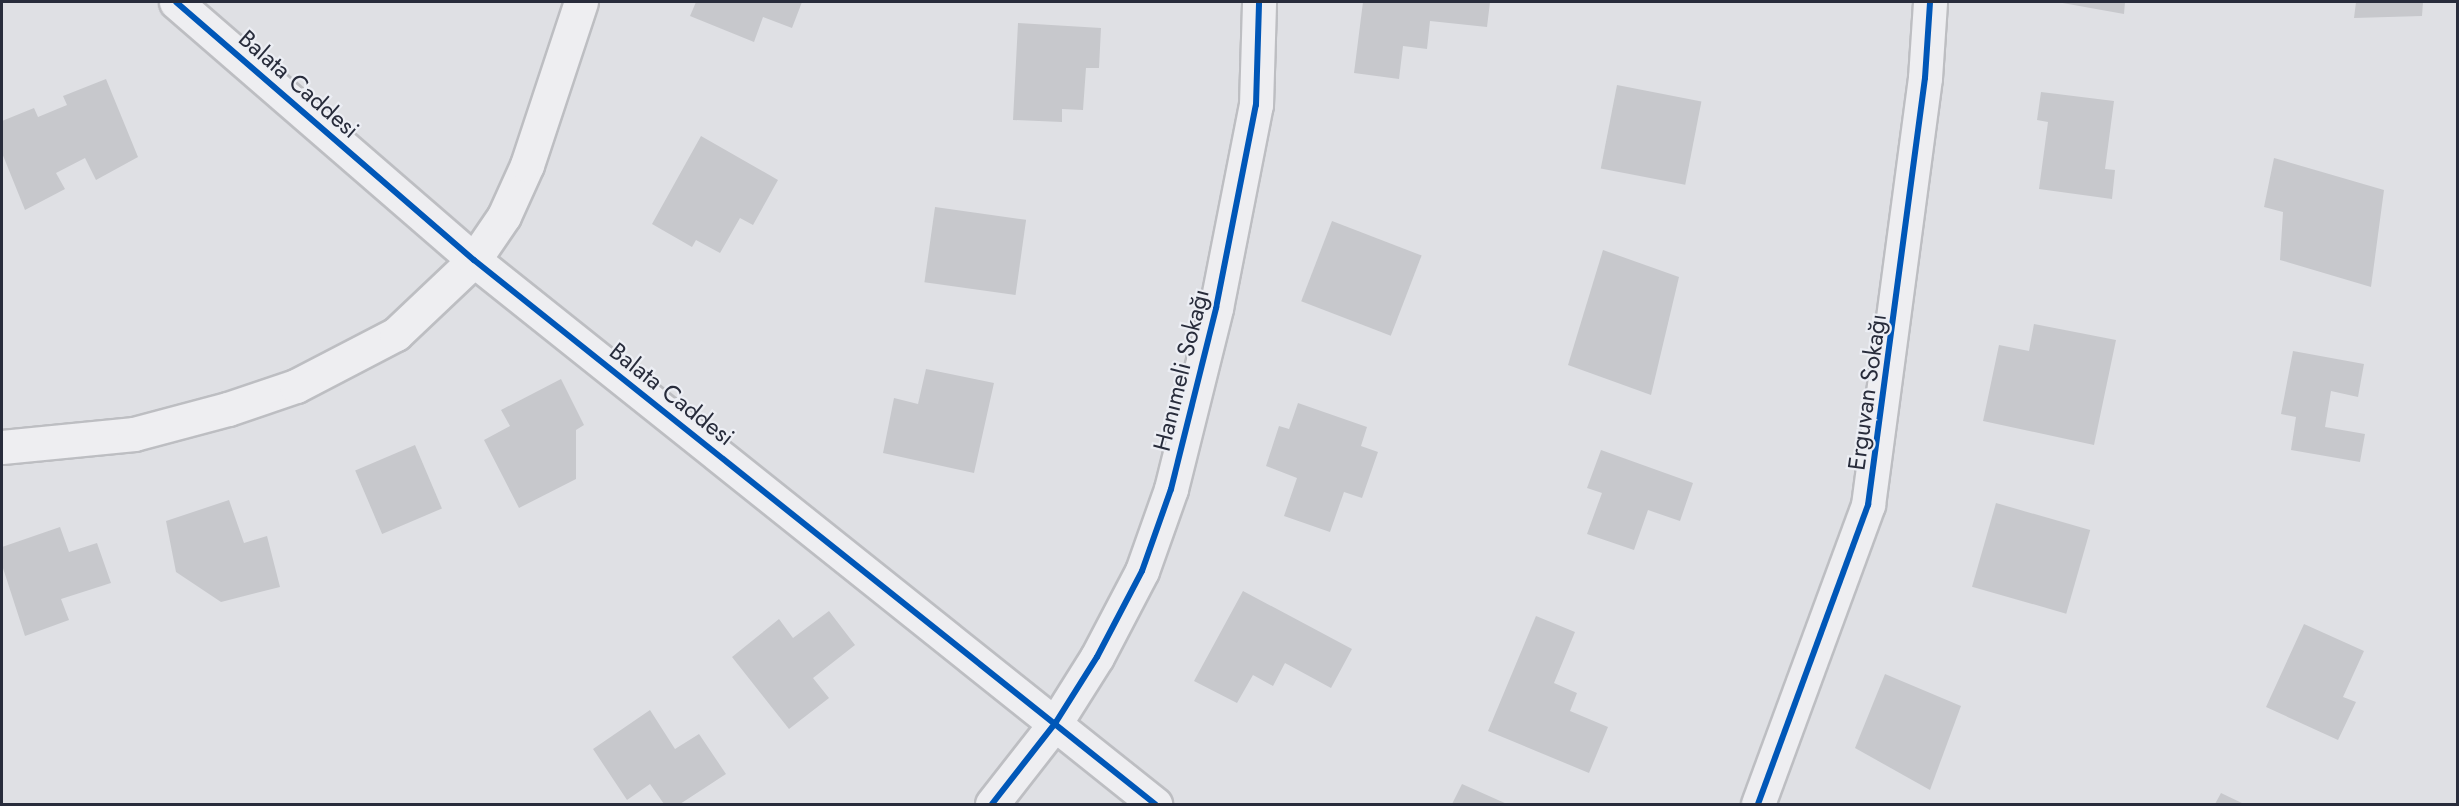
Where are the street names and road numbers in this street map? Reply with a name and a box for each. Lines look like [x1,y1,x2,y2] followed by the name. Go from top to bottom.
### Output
[233,24,365,144] street label: Balata Caddesi
[1147,286,1215,454] street label: Hanımeli Sokağı
[1842,312,1892,472] street label: Erguvan Sokağı
[604,336,740,452] street label: Balata Caddesi

